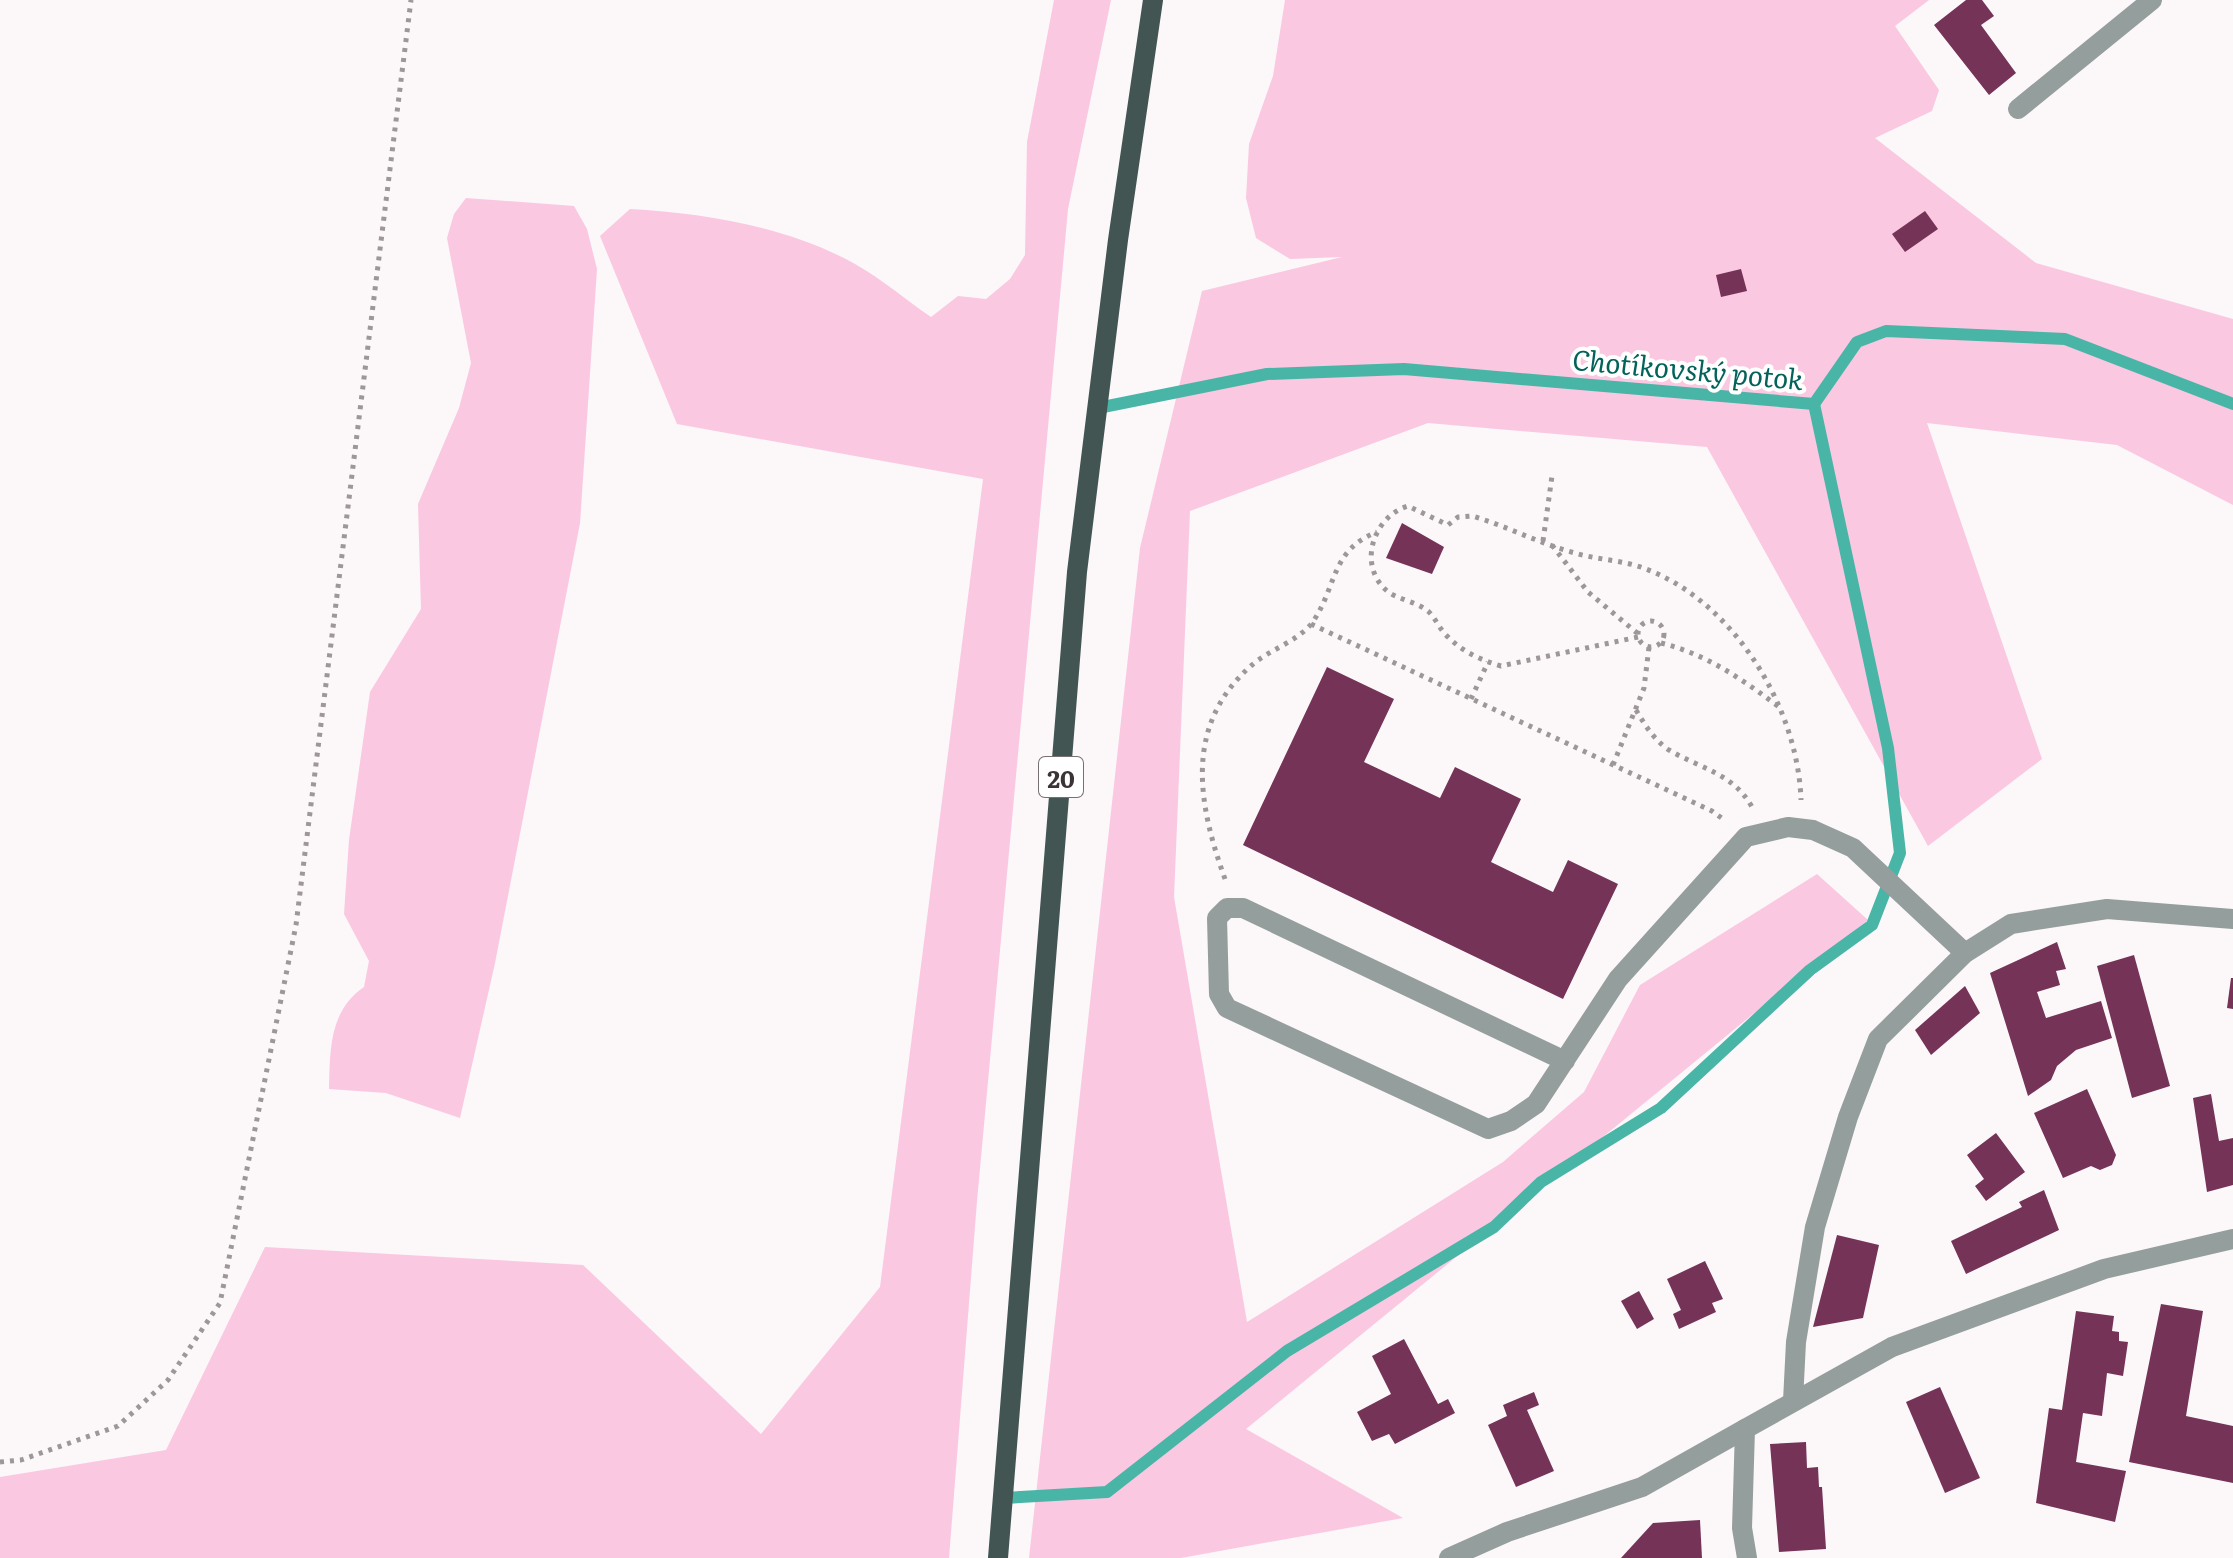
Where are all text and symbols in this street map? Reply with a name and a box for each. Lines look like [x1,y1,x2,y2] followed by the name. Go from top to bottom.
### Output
[1571,337,1806,399] water label: Chotíkovský potok
[1039,757,1083,797] road number: 20

